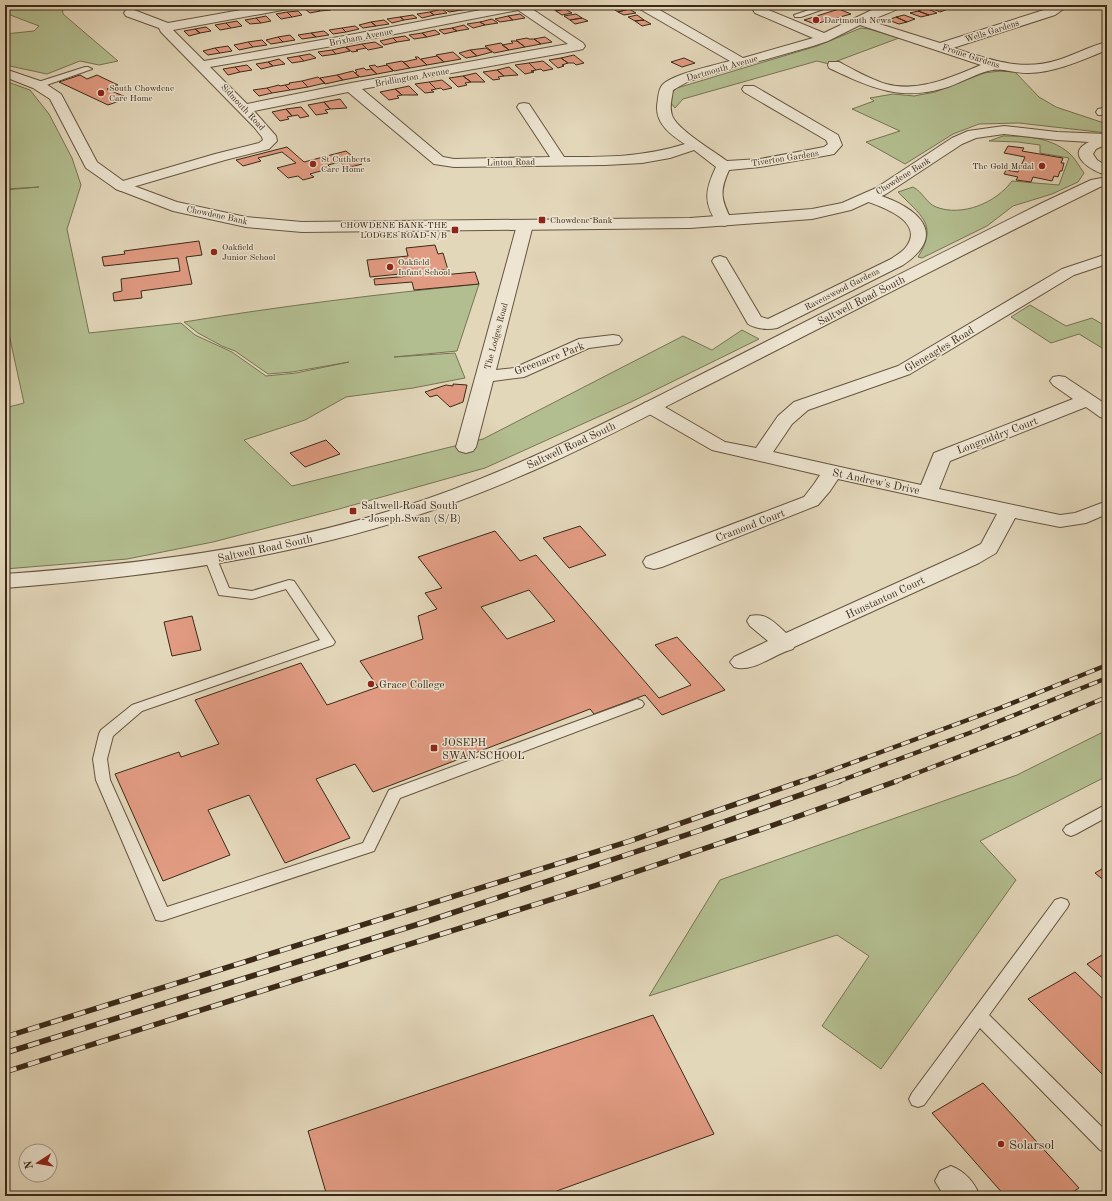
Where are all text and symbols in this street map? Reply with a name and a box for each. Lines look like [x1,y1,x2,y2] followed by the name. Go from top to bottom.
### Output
[811,15,821,25] marker: Dartmouth News
[824,16,891,25] place label: Dartmouth News
[964,18,1020,44] street label: Wells Gardens
[329,27,394,48] street label: Brixham Avenue
[941,43,1001,70] street label: Frome Gardens
[685,54,759,83] street label: Dartmouth Avenue
[374,67,450,88] street label: Bridlington Avenue
[219,82,267,132] street label: Sidmouth Road
[109,84,174,103] place label: South Chowdene Care Home
[96,88,106,98] marker: South Chowdene Care Home
[751,149,820,168] street label: Tiverton Gardens
[321,155,371,174] place label: St Cuthberts Care Home
[874,156,932,197] street label: Chowdene Bank
[487,158,536,167] street label: Linton Road
[308,159,318,169] marker: St Cuthberts Care Home
[1037,161,1047,171] marker: The Gold Medal
[972,162,1035,171] place label: The Gold Medal
[185,205,249,226] street label: Chowdene Bank
[537,215,547,225] marker: Chowdene Bank
[550,216,613,225] place label: Chowdene Bank
[340,221,447,240] place label: CHOWDENE BANK-THE LODGES ROAD-N/B
[450,225,460,235] marker: CHOWDENE BANK-THE LODGES ROAD-N/B
[222,243,276,262] place label: Oakfield Junior School
[209,247,219,257] marker: Oakfield Junior School
[398,258,451,277] place label: Oakfield Infant School
[385,262,395,272] marker: Oakfield Infant School
[803,267,881,312] street label: Ravenswood Gardens
[816,274,907,328] street label: Saltwell Road South
[483,302,510,370] street label: The Lodges Road
[903,325,977,375] street label: Gleneagles Road
[513,341,586,378] street label: Greenacre Park
[956,416,1040,457] street label: Longniddry Court
[525,421,618,472] street label: Saltwell Road South
[831,468,920,497] street label: St Andrew's Drive
[361,501,461,525] place label: Saltwell Road South - Joseph Swan (S/B)
[348,506,358,516] marker: Saltwell Road South - Joseph Swan (S/B)
[714,508,787,545] street label: Cramond Court
[217,534,314,565] street label: Saltwell Road South
[844,575,927,621] street label: Hunstanton Court
[366,679,376,689] marker: Grace College
[379,680,445,691] place label: Grace College
[442,738,525,762] place label: JOSEPH SWAN SCHOOL
[429,743,439,753] marker: JOSEPH SWAN SCHOOL
[996,1139,1006,1149] marker: Solarsol
[1009,1139,1055,1152] place label: Solarsol
[18,1143,58,1183] north arrow
[23,1159,36,1170] text: N

